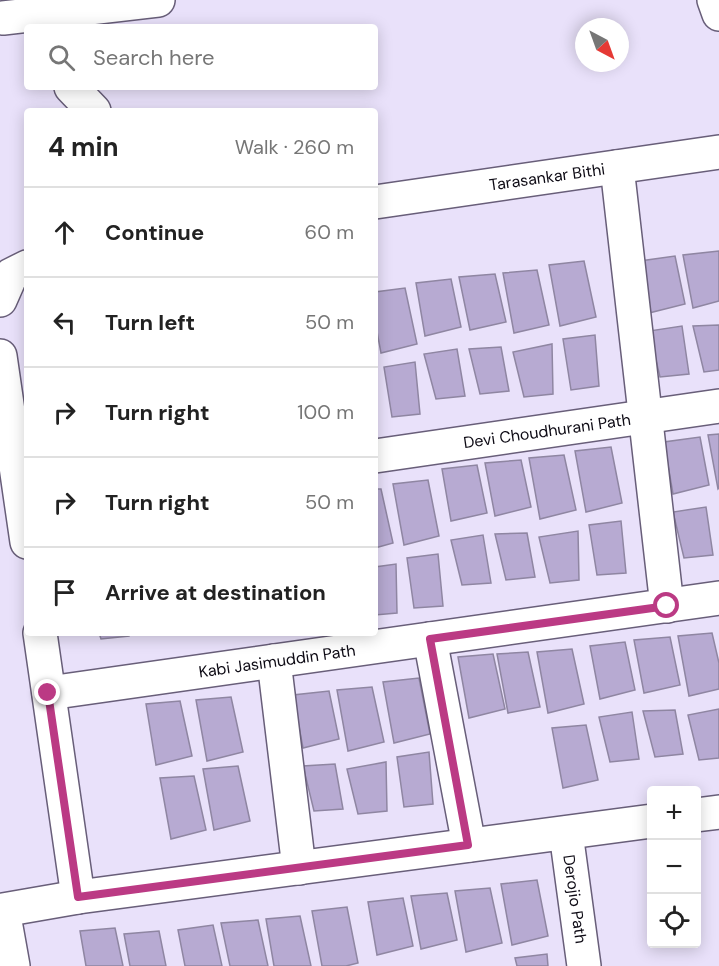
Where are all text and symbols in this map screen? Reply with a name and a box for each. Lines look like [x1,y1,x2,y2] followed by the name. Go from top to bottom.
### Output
[575,18,629,72] north arrow
[24,24,378,90] search box
[45,41,78,74] icon: search
[93,43,214,72] text: Search here
[48,130,119,164] text: 4 min
[235,134,354,160] text: Walk · 260 m
[488,158,606,196] street label: Tarasankar Bithi
[48,216,81,249] icon: ahead
[105,218,204,247] text: Continue
[305,219,354,245] text: 60 m
[48,306,81,339] icon: left
[105,308,195,337] text: Turn left
[305,309,354,335] text: 50 m
[48,396,81,429] icon: right
[105,398,210,427] text: Turn right
[297,399,354,425] text: 100 m
[462,409,632,453] street label: Devi Choudhurani Path
[48,486,81,519] icon: right
[105,488,210,517] text: Turn right
[305,489,354,515] text: 50 m
[48,576,81,609] icon: arrive
[105,578,326,607] text: Arrive at destination
[653,592,679,618] route start
[197,640,357,682] street label: Kabi Jasimuddin Path
[34,679,60,705] route end
[647,786,701,948] map controls
[647,786,701,840] button: +
[647,840,701,894] button: −
[558,853,592,945] street label: Derojio Path
[647,894,701,948] button: locate

